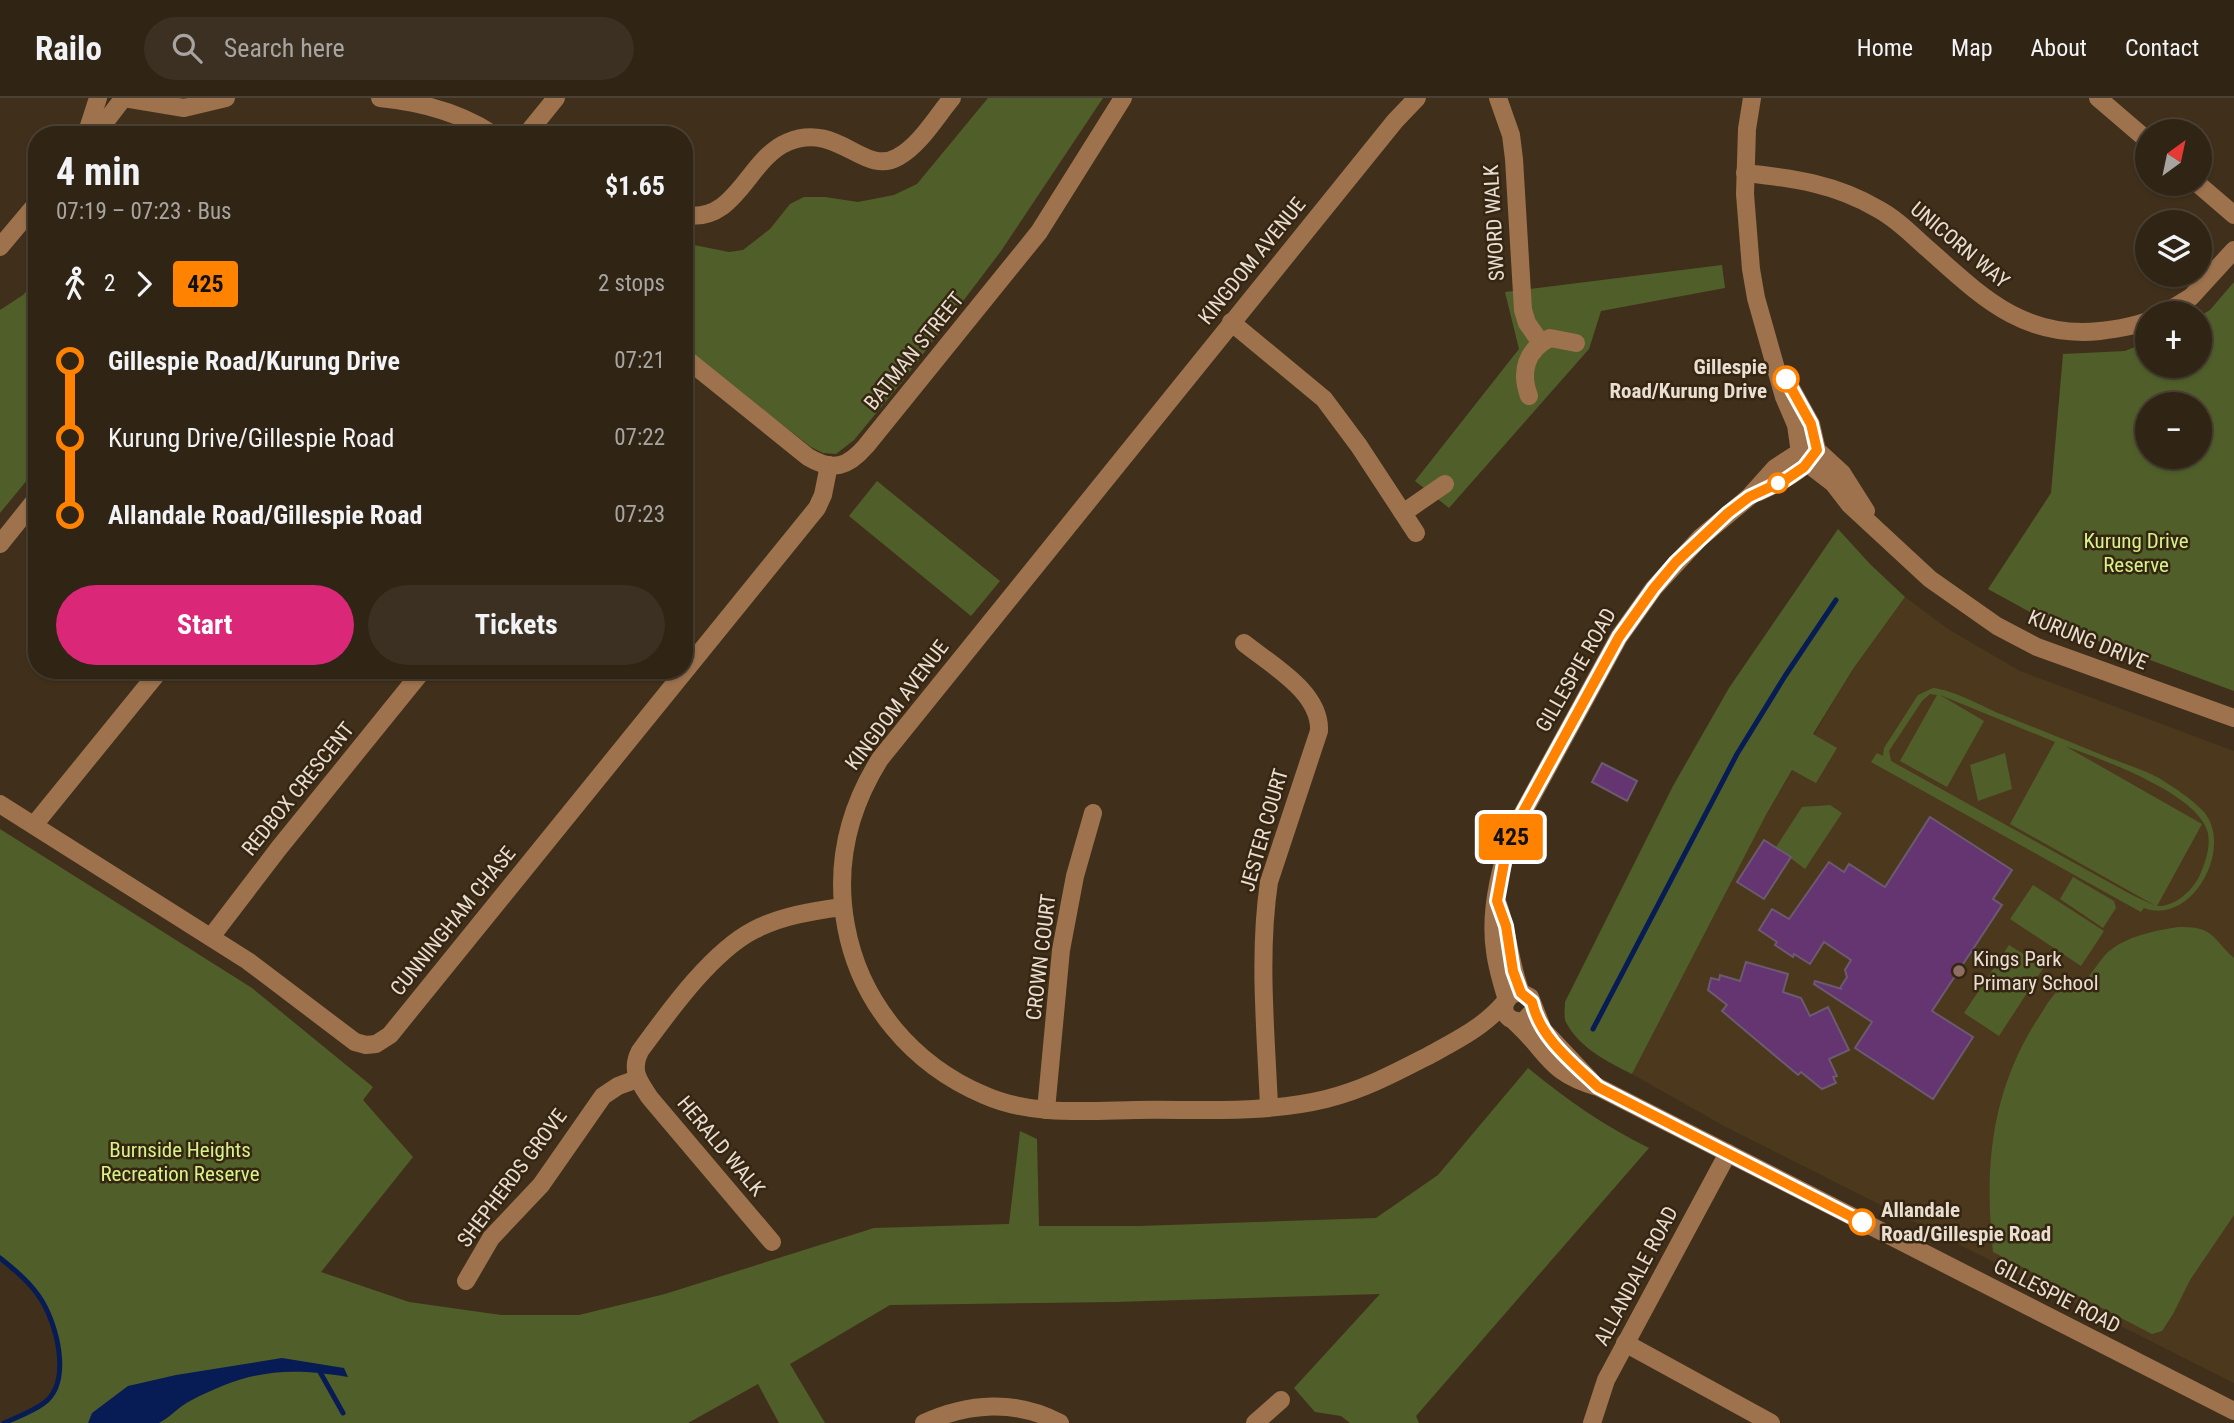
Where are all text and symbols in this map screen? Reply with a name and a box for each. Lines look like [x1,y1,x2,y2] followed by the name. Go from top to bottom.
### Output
[144,17,634,80] search box
[35,29,102,68] text: Railo
[168,29,206,67] icon: search
[224,33,345,63] text: Search here
[1857,34,1913,62] text: Home
[1951,34,1993,62] text: Map
[2031,34,2087,62] text: About
[2125,34,2199,62] text: Contact
[2135,119,2212,196] north arrow
[2135,119,2212,469] map controls
[56,150,140,194] text: 4 min
[1479,164,1509,282] street label: SWORD WALK
[605,171,665,201] text: $1.65
[1194,193,1310,329] street label: KINGDOM AVENUE
[1906,197,2014,293] street label: UNICORN WAY
[56,198,232,225] text: 07:19 – 07:23 · Bus
[2135,210,2212,287] button: layers
[56,265,94,303] icon: walk
[125,265,163,303] icon: forward
[104,270,115,297] text: 2
[187,270,224,298] text: 425
[598,270,665,297] text: 2 stops
[859,287,969,415] street label: BATMAN STREET
[2135,301,2212,378] button: +
[108,346,400,376] text: Gillespie Road/Kurung Drive
[614,347,665,374] text: 07:21
[1609,355,1767,403] place label: Gillespie Road/Kurung Drive
[1773,366,1799,392] marker: Gillespie Road/Kurung Drive
[2135,392,2212,469] button: −
[108,423,394,453] text: Kurung Drive/Gillespie Road
[614,424,665,451] text: 07:22
[1768,473,1788,493] unlabelled marker
[108,500,422,530] text: Allandale Road/Gillespie Road
[614,501,665,528] text: 07:23
[2083,529,2189,577] park label: Kurung Drive Reserve
[56,585,354,665] button: Start
[368,585,665,665] button: Tickets
[1531,604,1621,736] street label: GILLESPIE ROAD
[2025,605,2151,675] street label: KURUNG DRIVE
[840,635,954,775] street label: KINGDOM AVENUE
[237,718,359,860] street label: REDBOX CRESCENT
[1235,766,1293,894] street label: JESTER COURT
[1471,814,1551,860] line badge: 425
[1493,823,1529,851] text: 425
[385,842,521,1000] street label: CUNNINGHAM CHASE
[1021,892,1061,1022] street label: CROWN COURT
[1973,947,2099,995] place label: Kings Park Primary School
[1951,963,1967,979] marker: Kings Park Primary School
[672,1091,770,1201] street label: HERALD WALK
[452,1104,572,1252] street label: SHEPHERDS GROVE
[100,1138,260,1186] park label: Burnside Heights Recreation Reserve
[1881,1198,2051,1246] place label: Allandale Road/Gillespie Road
[1589,1202,1683,1350] street label: ALLANDALE ROAD
[1849,1209,1875,1235] marker: Allandale Road/Gillespie Road
[1990,1254,2124,1338] street label: GILLESPIE ROAD

